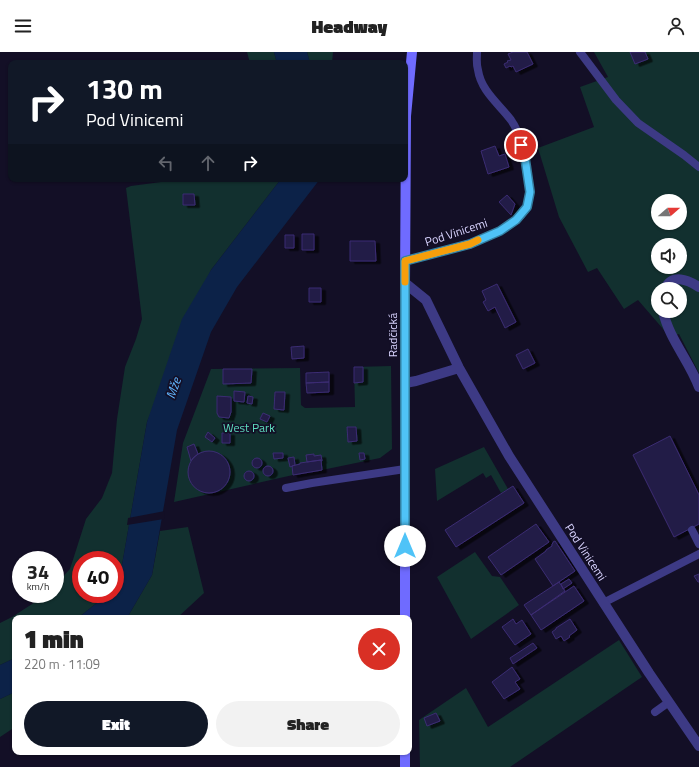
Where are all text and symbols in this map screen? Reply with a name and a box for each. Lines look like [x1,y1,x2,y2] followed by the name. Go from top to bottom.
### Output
[312,13,387,40] text: Headway
[12,15,34,37] icon: menu
[665,15,687,37] icon: person
[86,67,163,110] text: 130 m
[20,76,72,128] icon: right
[86,106,183,133] text: Pod Vinicemi
[504,128,538,162] pin
[510,134,532,156] icon: arrive
[155,152,177,174] icon: left
[197,152,219,174] icon: ahead
[239,152,261,174] icon: right
[651,194,687,230] north arrow
[651,194,687,318] map controls
[422,213,490,251] street label: Pod Vinicemi
[651,238,687,274] button: sound
[651,282,687,318] button: search
[383,313,402,357] street label: Radčická
[160,374,186,401] water label: Mže
[223,418,275,437] park label: West Park
[560,520,612,584] street label: Pod Vinicemi
[384,525,426,567] position arrow
[72,551,124,603] speed limit sign: 40
[27,556,49,587] text: 34
[27,579,49,594] text: km/h
[24,621,84,657] text: 1 min
[358,628,400,670] button: close
[24,654,100,674] text: 220 m · 11:09
[24,701,208,747] button: Exit
[216,701,400,747] button: Share

